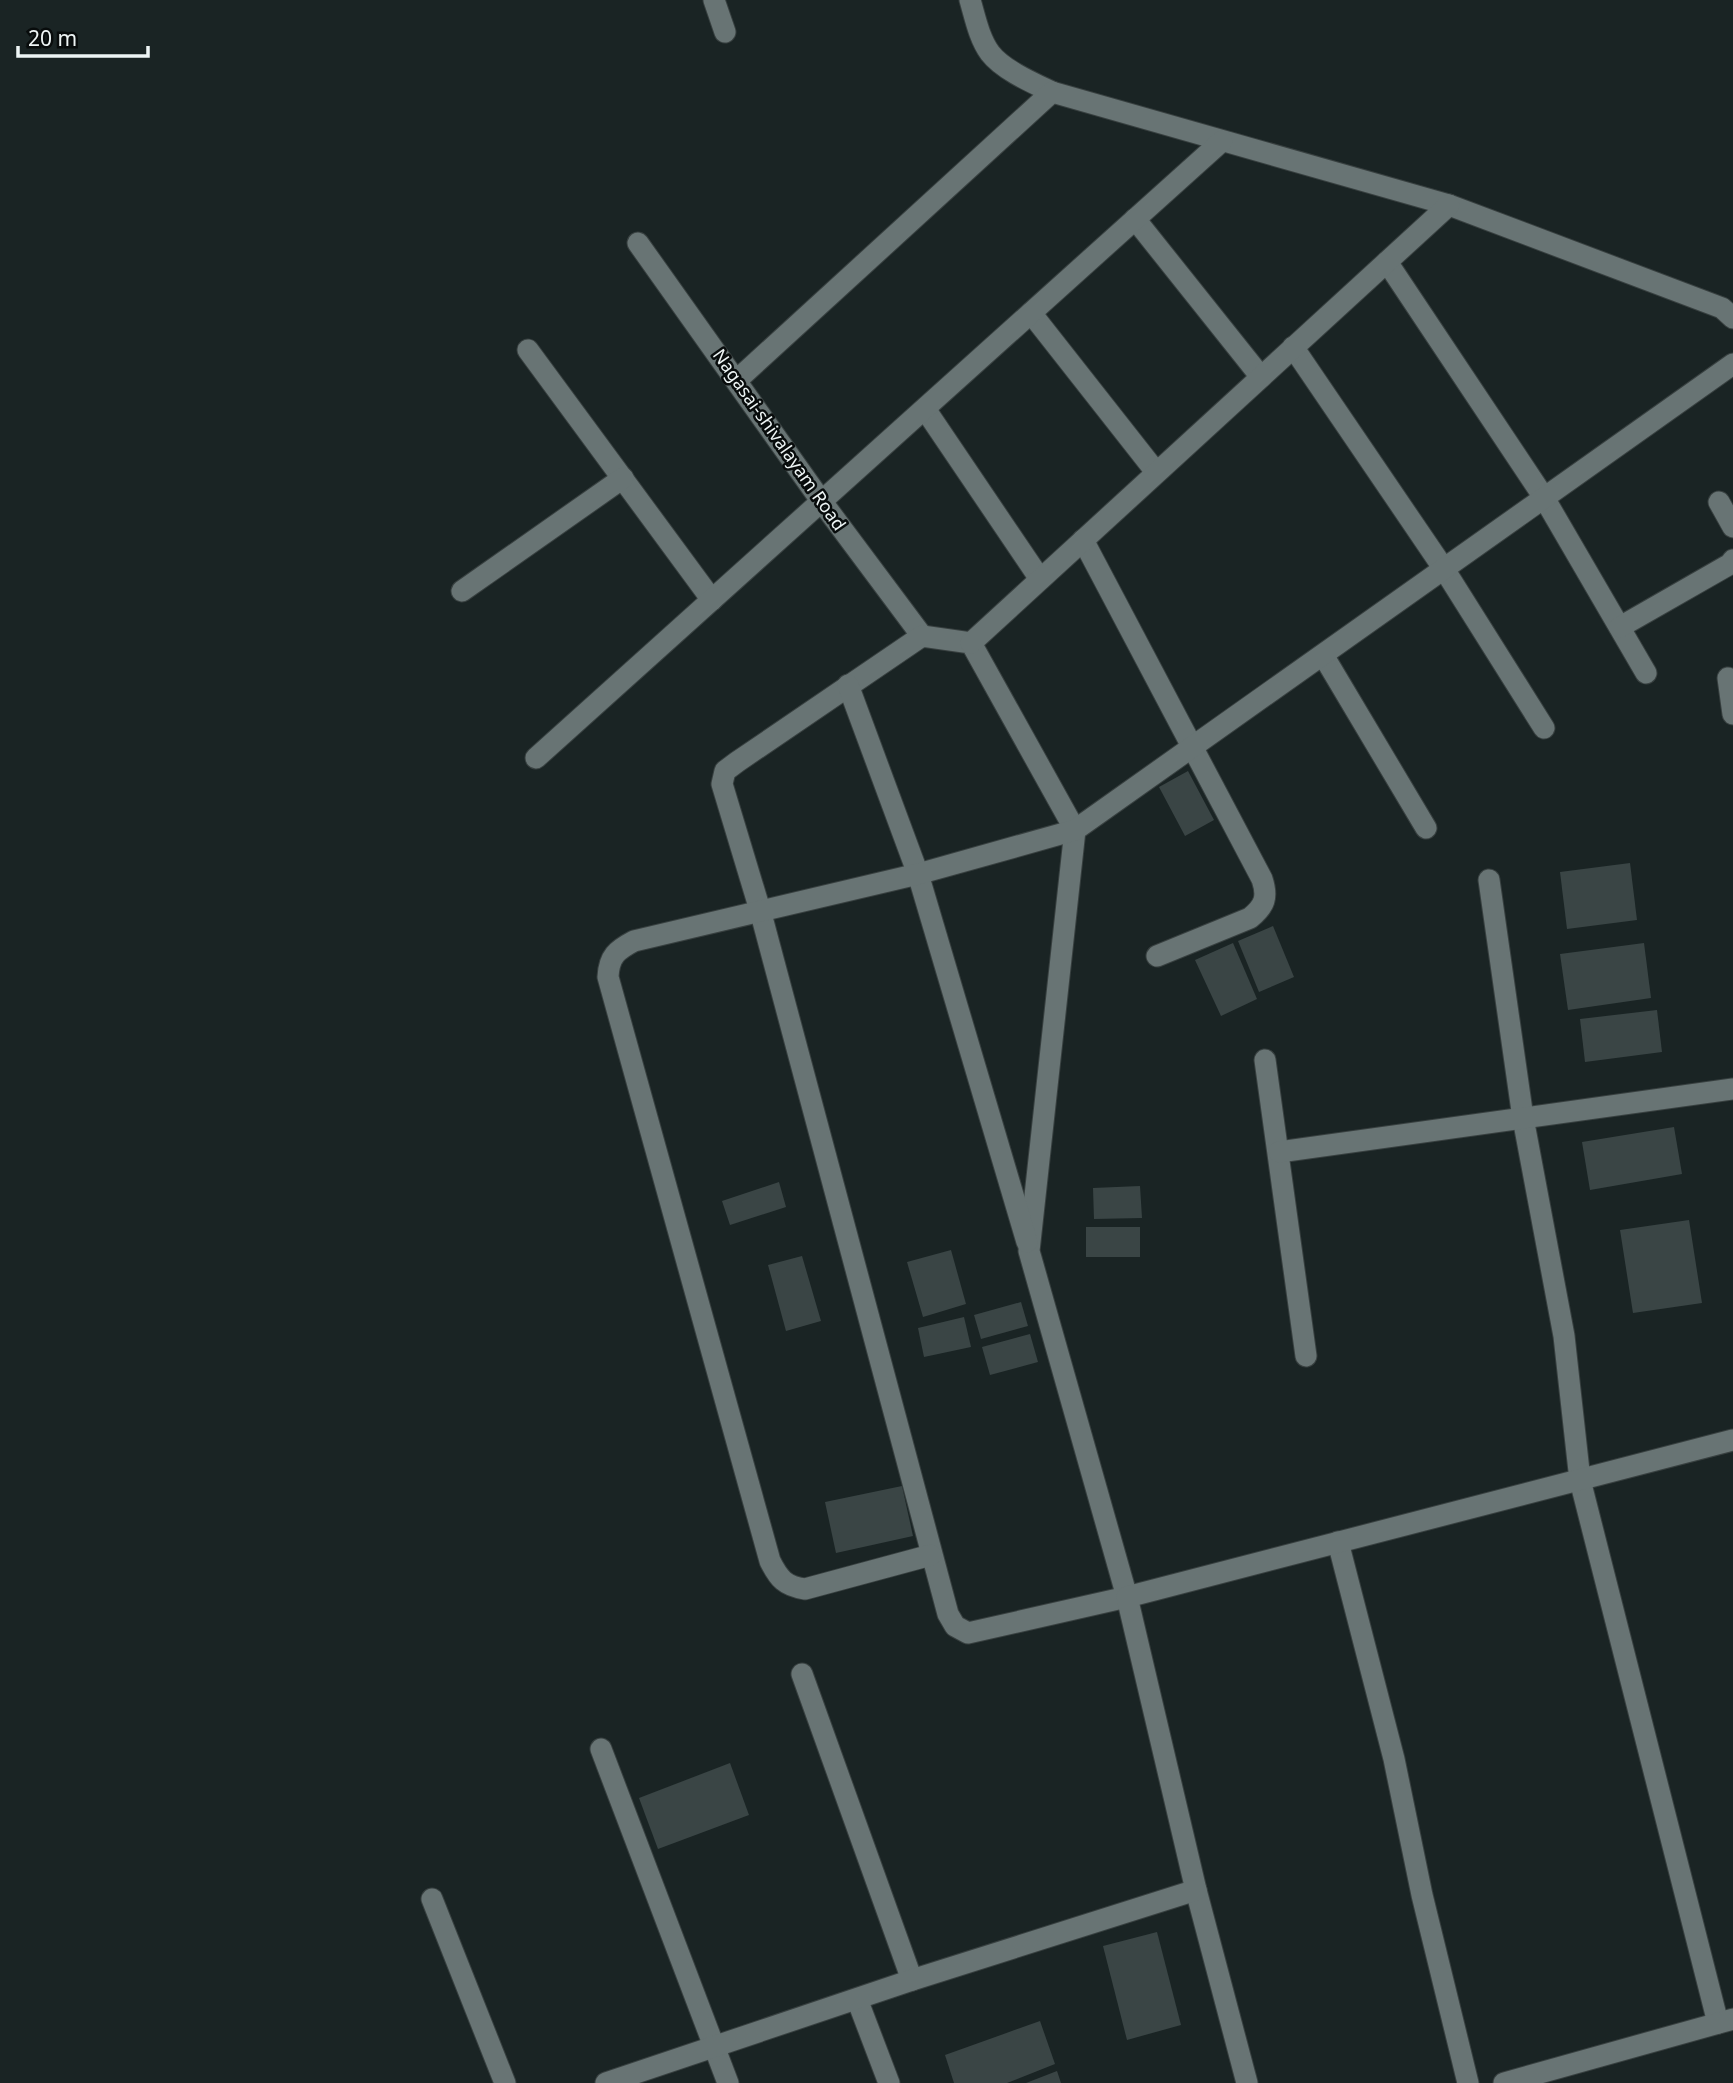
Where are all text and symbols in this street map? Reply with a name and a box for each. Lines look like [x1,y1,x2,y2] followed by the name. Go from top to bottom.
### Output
[18,14,147,58] scale bar
[28,24,77,52] text: 20 m
[708,344,852,535] street label: Nagasai-shivalayam Road

